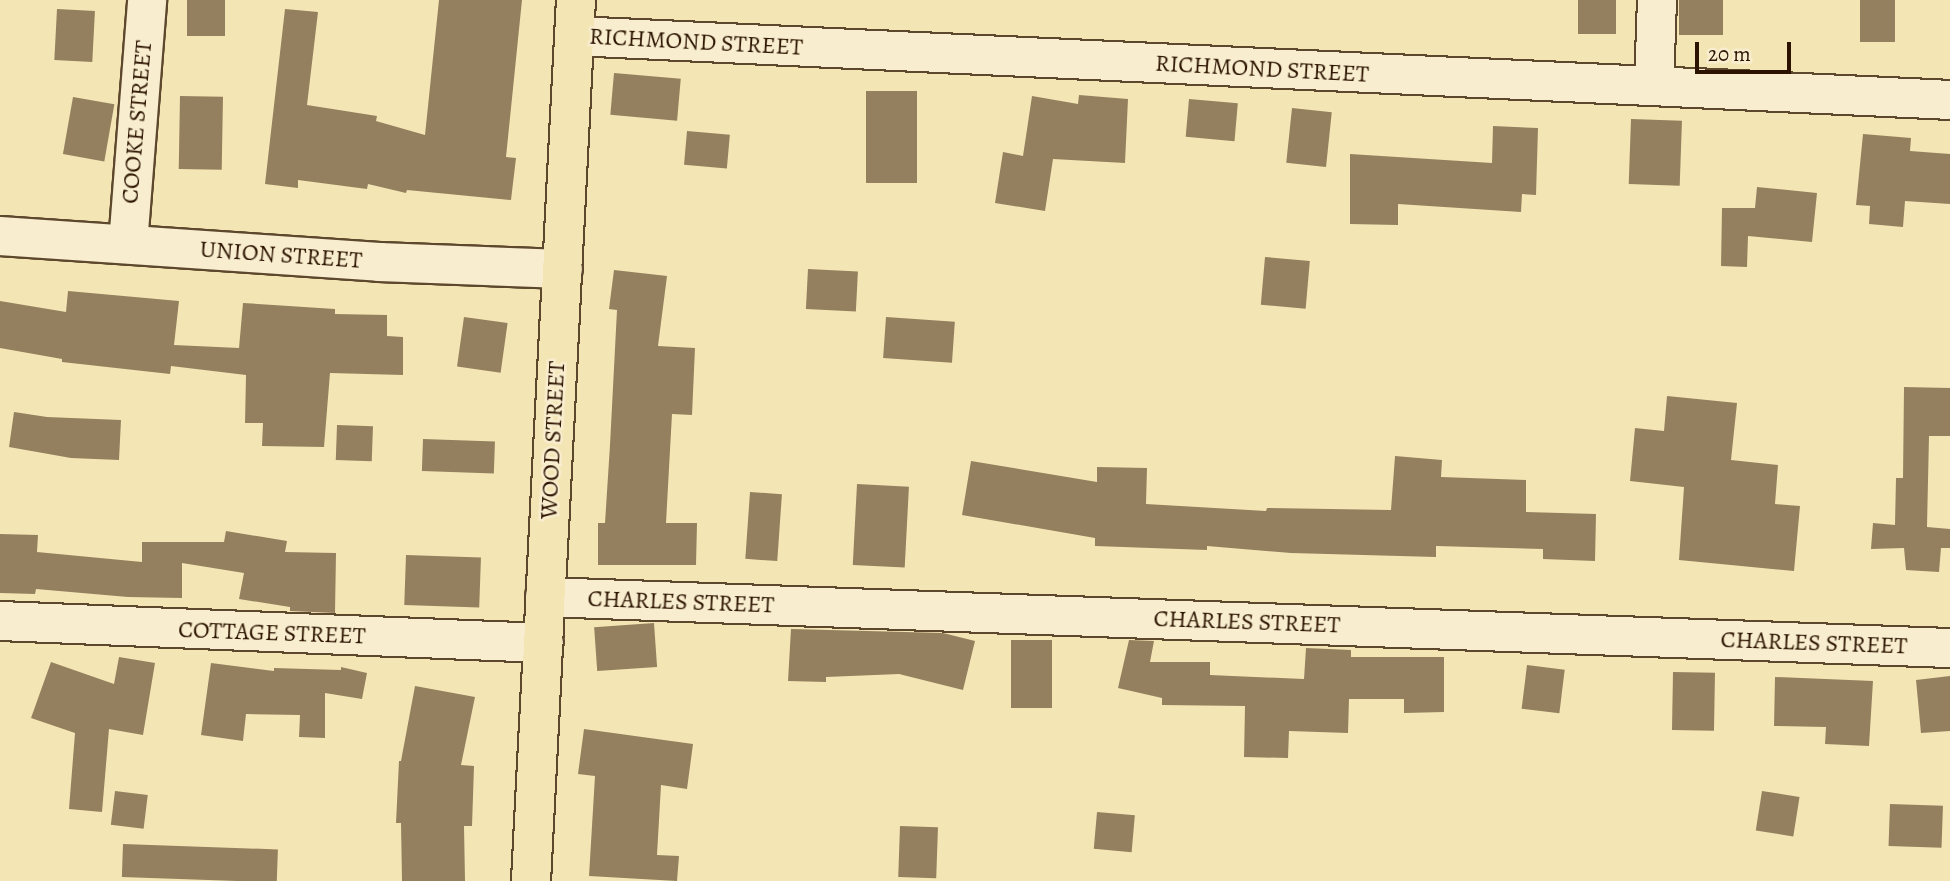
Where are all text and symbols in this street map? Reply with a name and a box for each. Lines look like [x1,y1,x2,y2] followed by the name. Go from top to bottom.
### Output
[588,22,804,62] street label: RICHMOND STREET
[1698,28,1794,72] scale bar
[116,39,158,205] street label: COOKE STREET
[1708,40,1751,68] text: 20 m
[1154,49,1370,89] street label: RICHMOND STREET
[199,235,363,275] street label: UNION STREET
[534,360,572,520] street label: WOOD STREET
[587,584,775,620] street label: CHARLES STREET
[1153,604,1341,640] street label: CHARLES STREET
[178,615,366,651] street label: COTTAGE STREET
[1720,625,1908,661] street label: CHARLES STREET

